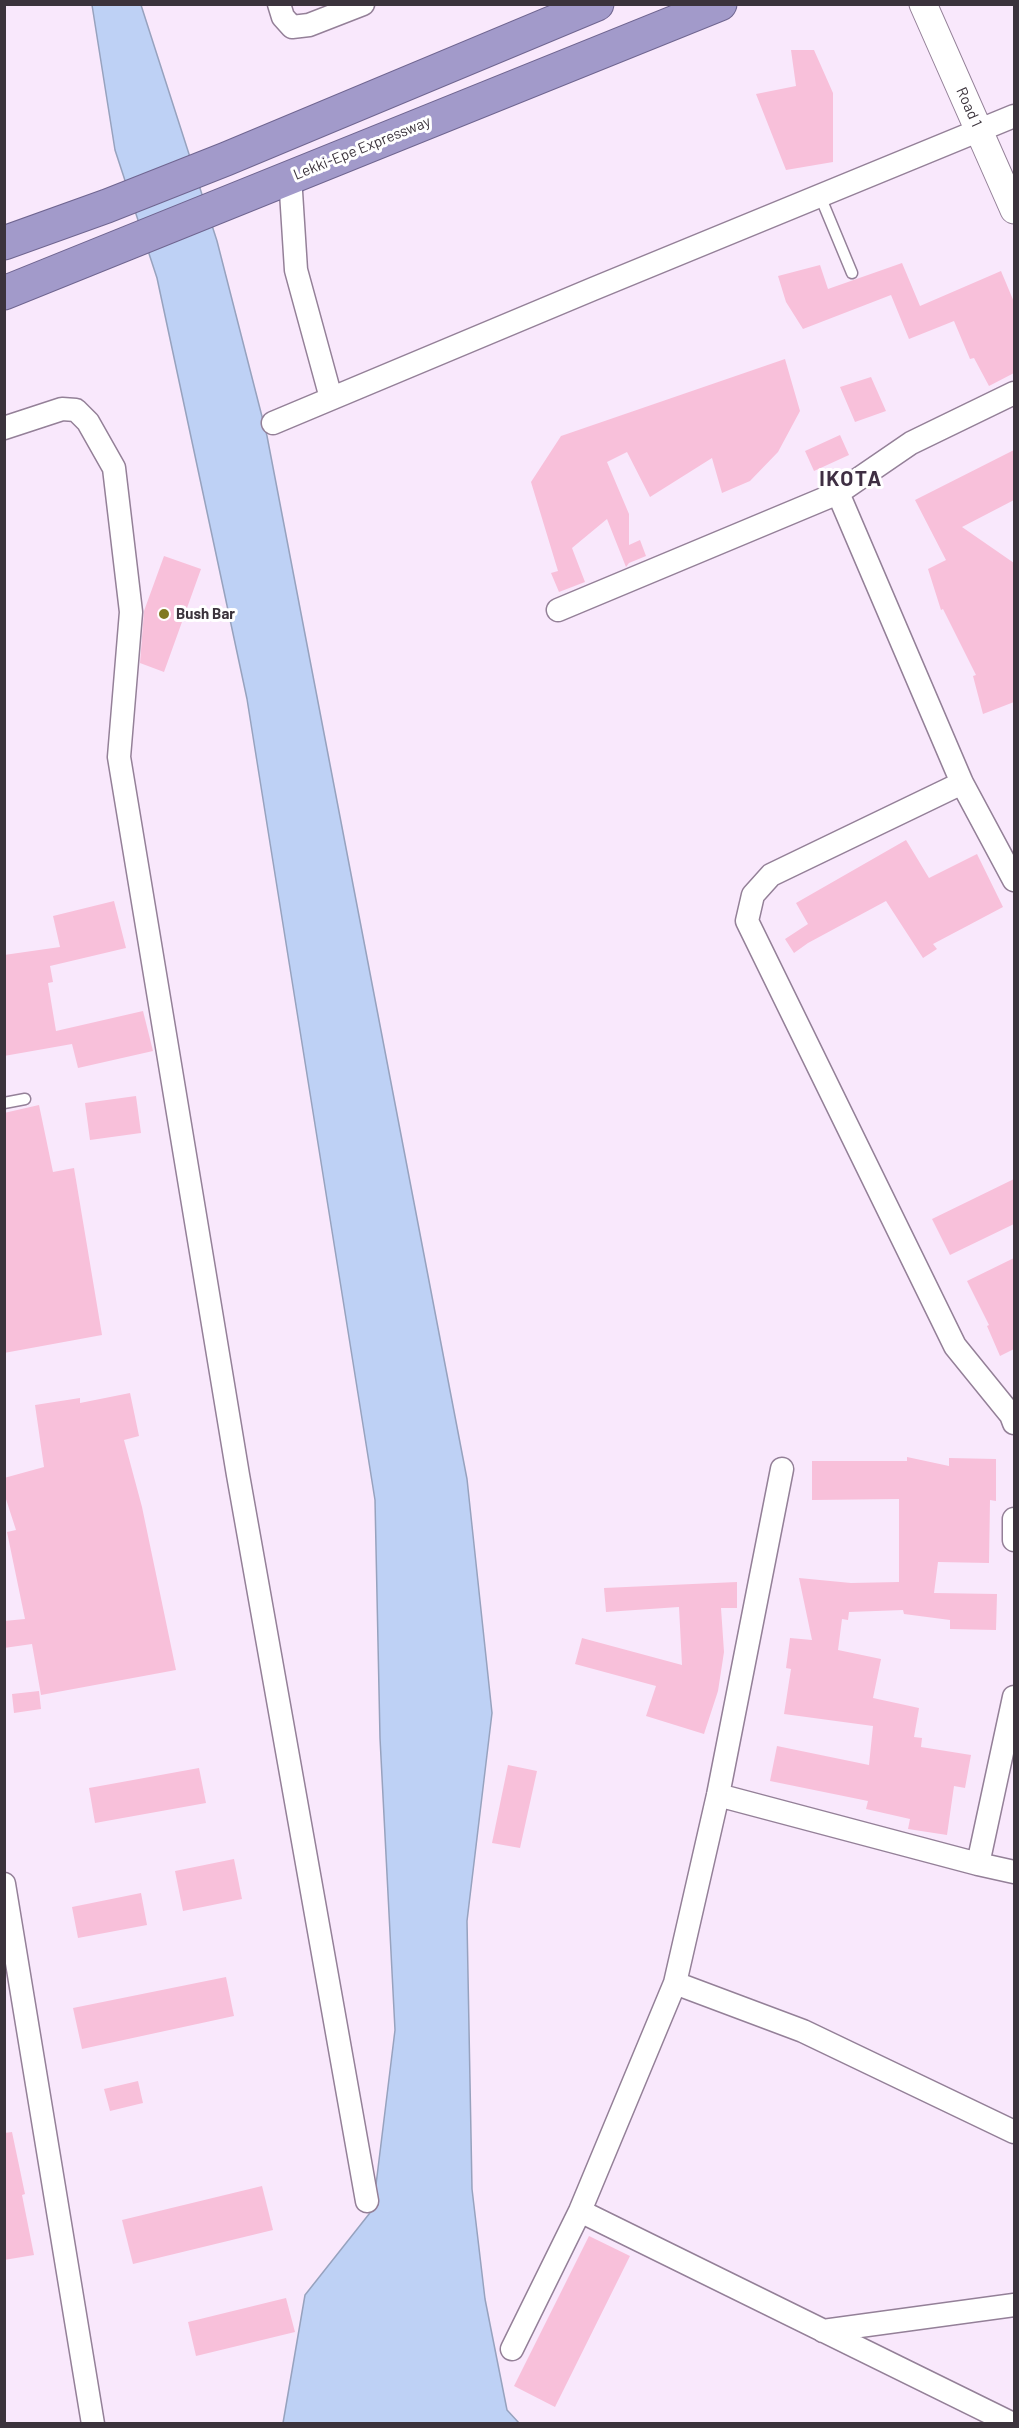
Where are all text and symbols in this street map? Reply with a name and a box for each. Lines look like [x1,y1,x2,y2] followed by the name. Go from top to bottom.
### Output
[952,84,986,130] street label: Road 1
[291,112,433,184] street label: Lekki-Epe Expressway
[819,466,883,492] district label: IKOTA
[176,605,235,623] place label: Bush Bar
[157,607,171,621] marker: Bush Bar

